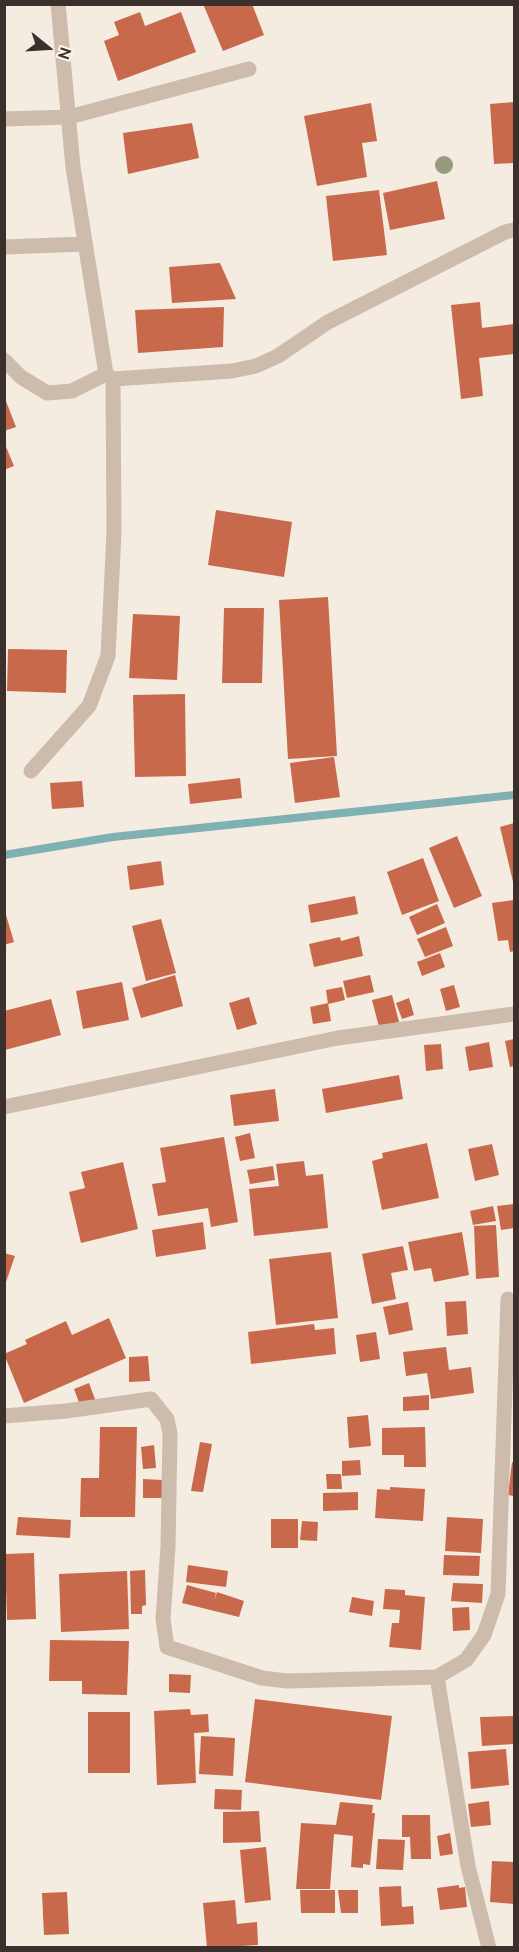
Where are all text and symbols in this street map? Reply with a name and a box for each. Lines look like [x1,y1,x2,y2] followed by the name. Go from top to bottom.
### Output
[18,18,78,78] north arrow
[55,45,76,62] text: N

